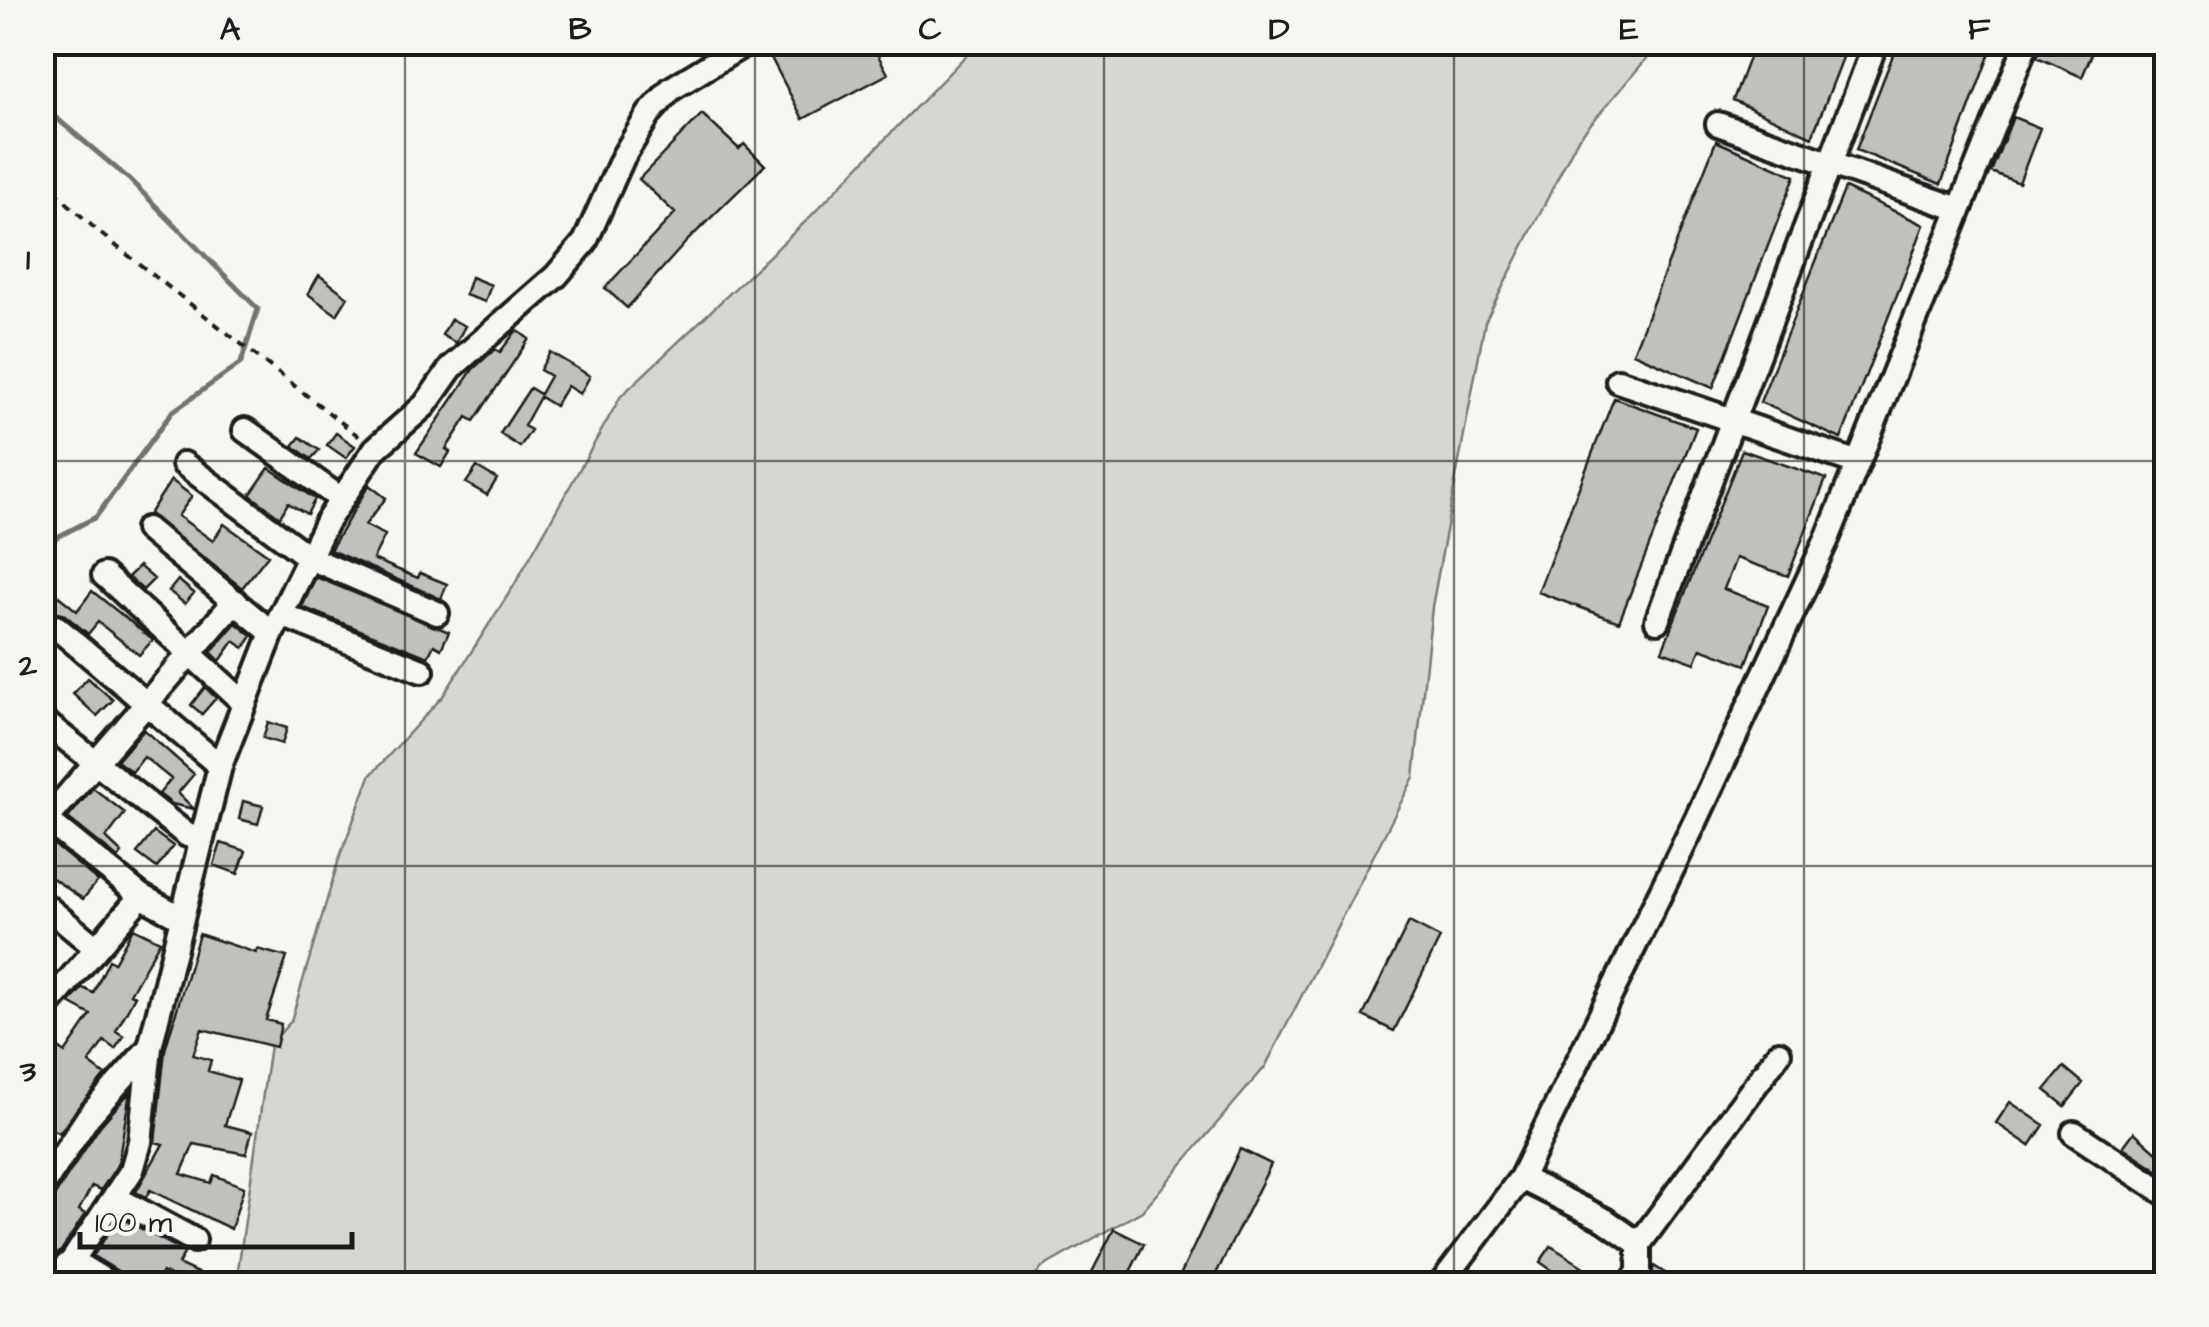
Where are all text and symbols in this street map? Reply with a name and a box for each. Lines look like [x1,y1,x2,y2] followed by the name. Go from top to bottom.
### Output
[220,7,241,52] text: A
[569,7,592,52] text: B
[919,7,942,52] text: C
[1269,7,1290,52] text: D
[1620,7,1639,52] text: E
[1968,7,1991,52] text: F
[26,237,30,282] text: 1
[18,643,38,688] text: 2
[19,1049,37,1094] text: 3
[80,1187,352,1249] scale bar
[95,1202,173,1244] text: 100 m

